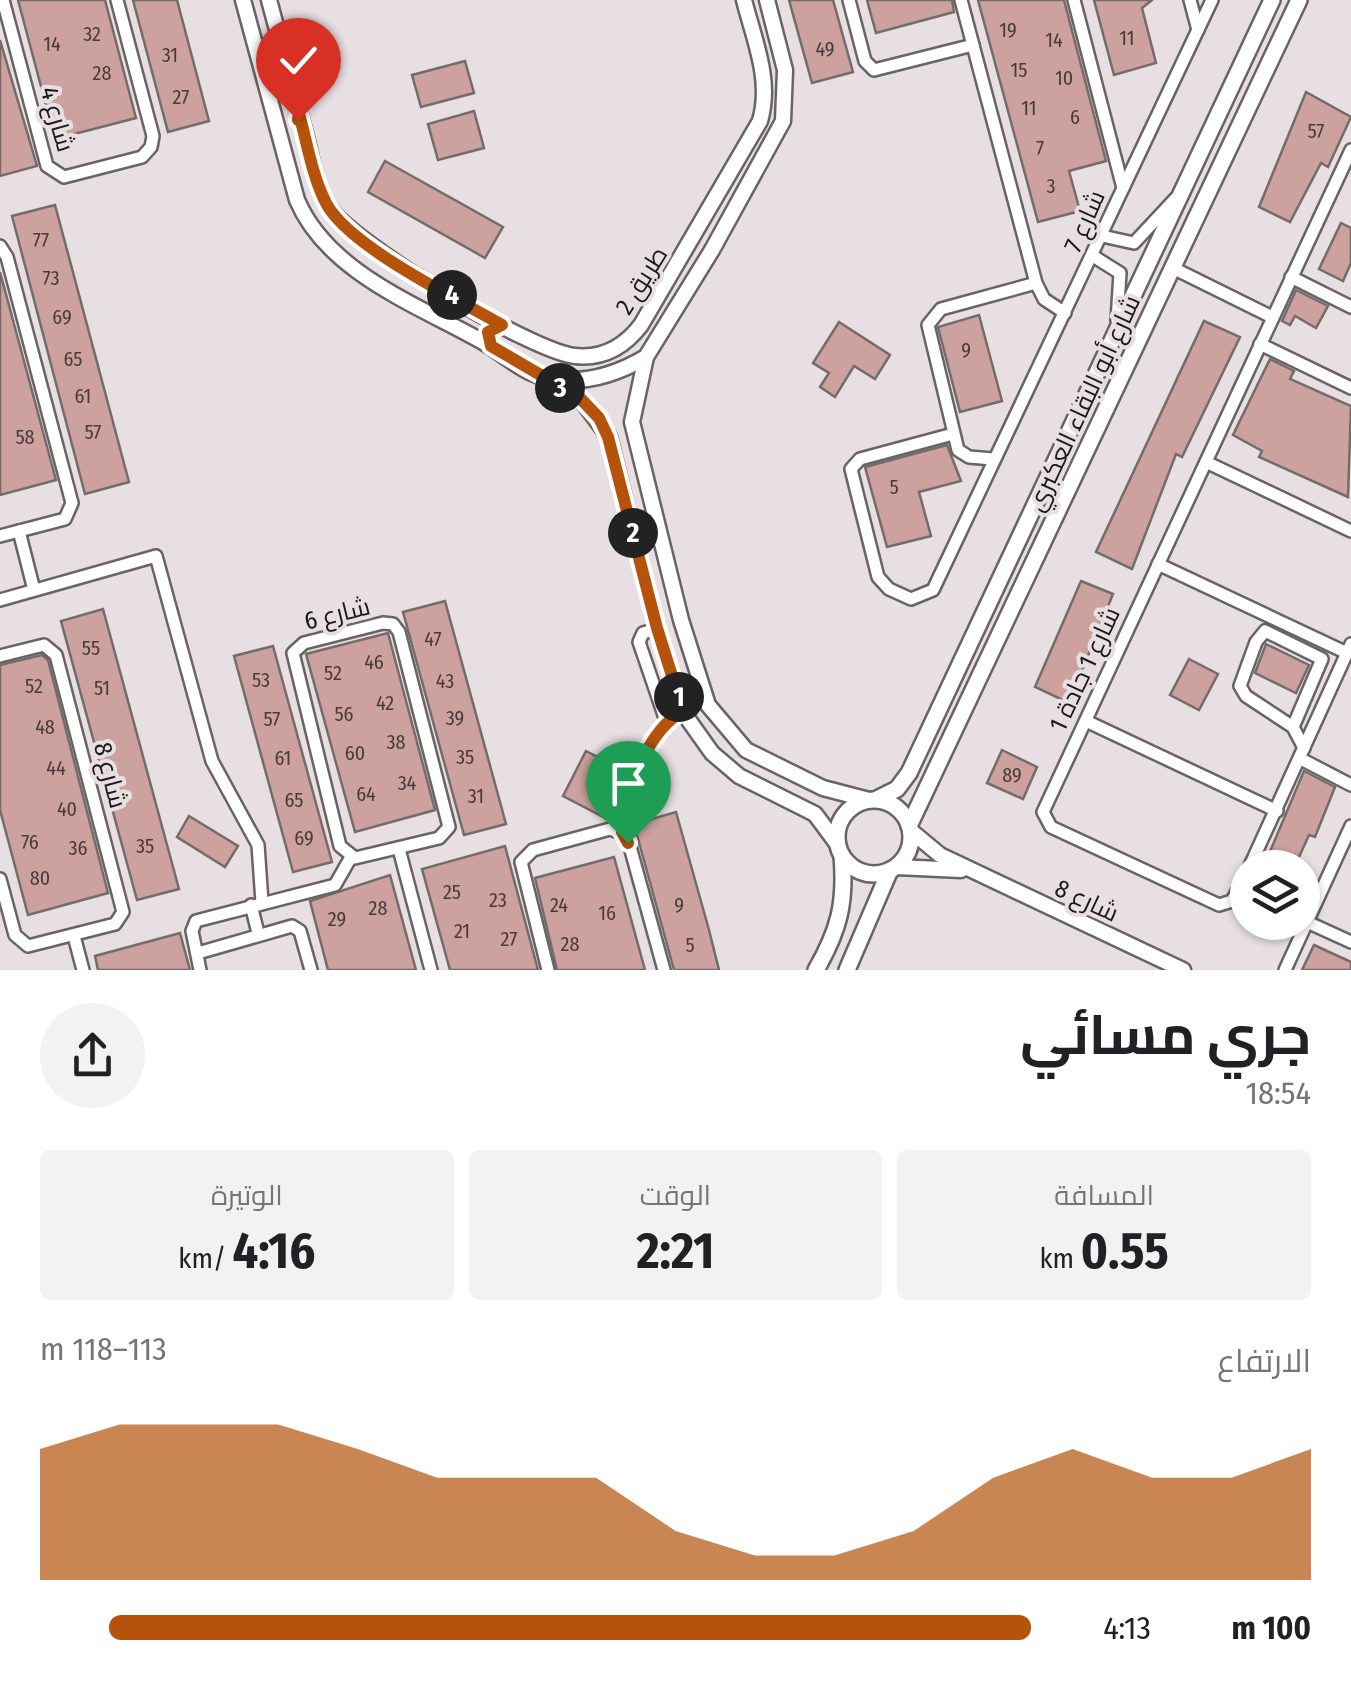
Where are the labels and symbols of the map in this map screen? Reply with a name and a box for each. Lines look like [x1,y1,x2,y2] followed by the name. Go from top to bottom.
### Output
[256,18,341,121] pin
[999,18,1017,42] house number: 19
[83,22,101,46] house number: 32
[1119,26,1135,50] house number: 11
[1045,28,1063,52] house number: 14
[43,32,61,56] house number: 14
[815,37,835,61] house number: 49
[162,43,178,67] house number: 31
[1011,58,1027,82] house number: 15
[93,61,111,85] house number: 28
[1055,66,1073,90] house number: 10
[33,83,81,156] street label: شارع 4
[173,85,189,109] house number: 27
[1021,96,1037,120] house number: 11
[1070,105,1080,129] house number: 6
[1308,119,1324,143] house number: 57
[1036,136,1044,160] house number: 7
[1046,174,1056,198] house number: 3
[1058,186,1113,257] street label: شارع 7
[33,228,49,252] house number: 77
[610,241,674,320] street label: طريق 2
[43,266,59,290] house number: 73
[427,270,477,320] pin: 4
[1019,290,1151,518] street label: شارع أبو البقاء العكبري
[52,305,72,329] house number: 69
[961,338,971,362] house number: 9
[64,347,83,371] house number: 65
[535,363,585,413] pin: 3
[75,384,91,408] house number: 61
[85,420,101,444] house number: 57
[15,425,35,449] house number: 58
[889,475,899,499] house number: 5
[608,508,658,558] pin: 2
[301,591,373,638] street label: شارع 6
[1043,603,1128,737] street label: شارع 1 جادة 1
[424,627,442,651] house number: 47
[82,636,100,660] house number: 55
[364,650,384,674] house number: 46
[324,661,342,685] house number: 52
[252,668,270,692] house number: 53
[436,669,454,693] house number: 43
[654,672,704,722] pin: 1
[25,674,43,698] house number: 52
[94,676,110,700] house number: 51
[376,691,394,715] house number: 42
[334,702,354,726] house number: 56
[446,706,464,730] house number: 39
[264,707,280,731] house number: 57
[35,715,55,739] house number: 48
[386,730,406,754] house number: 38
[86,739,133,812] street label: شارع 8
[345,741,365,765] house number: 60
[586,741,671,844] pin
[456,745,474,769] house number: 35
[275,746,291,770] house number: 61
[46,756,66,780] house number: 44
[1002,763,1022,787] house number: 89
[398,771,417,795] house number: 34
[356,782,376,806] house number: 64
[468,784,484,808] house number: 31
[285,788,304,812] house number: 65
[57,797,77,821] house number: 40
[294,826,314,850] house number: 69
[21,830,39,854] house number: 76
[136,834,154,858] house number: 35
[69,836,88,860] house number: 36
[30,866,50,890] house number: 80
[1050,873,1123,930] street label: شارع 8
[443,880,461,904] house number: 25
[489,888,507,912] house number: 23
[550,893,568,917] house number: 24
[674,893,684,917] house number: 9
[369,896,387,920] house number: 28
[598,901,616,925] house number: 16
[328,907,346,931] house number: 29
[454,919,470,943] house number: 21
[501,927,517,951] house number: 27
[561,932,579,956] house number: 28
[685,933,695,957] house number: 5

